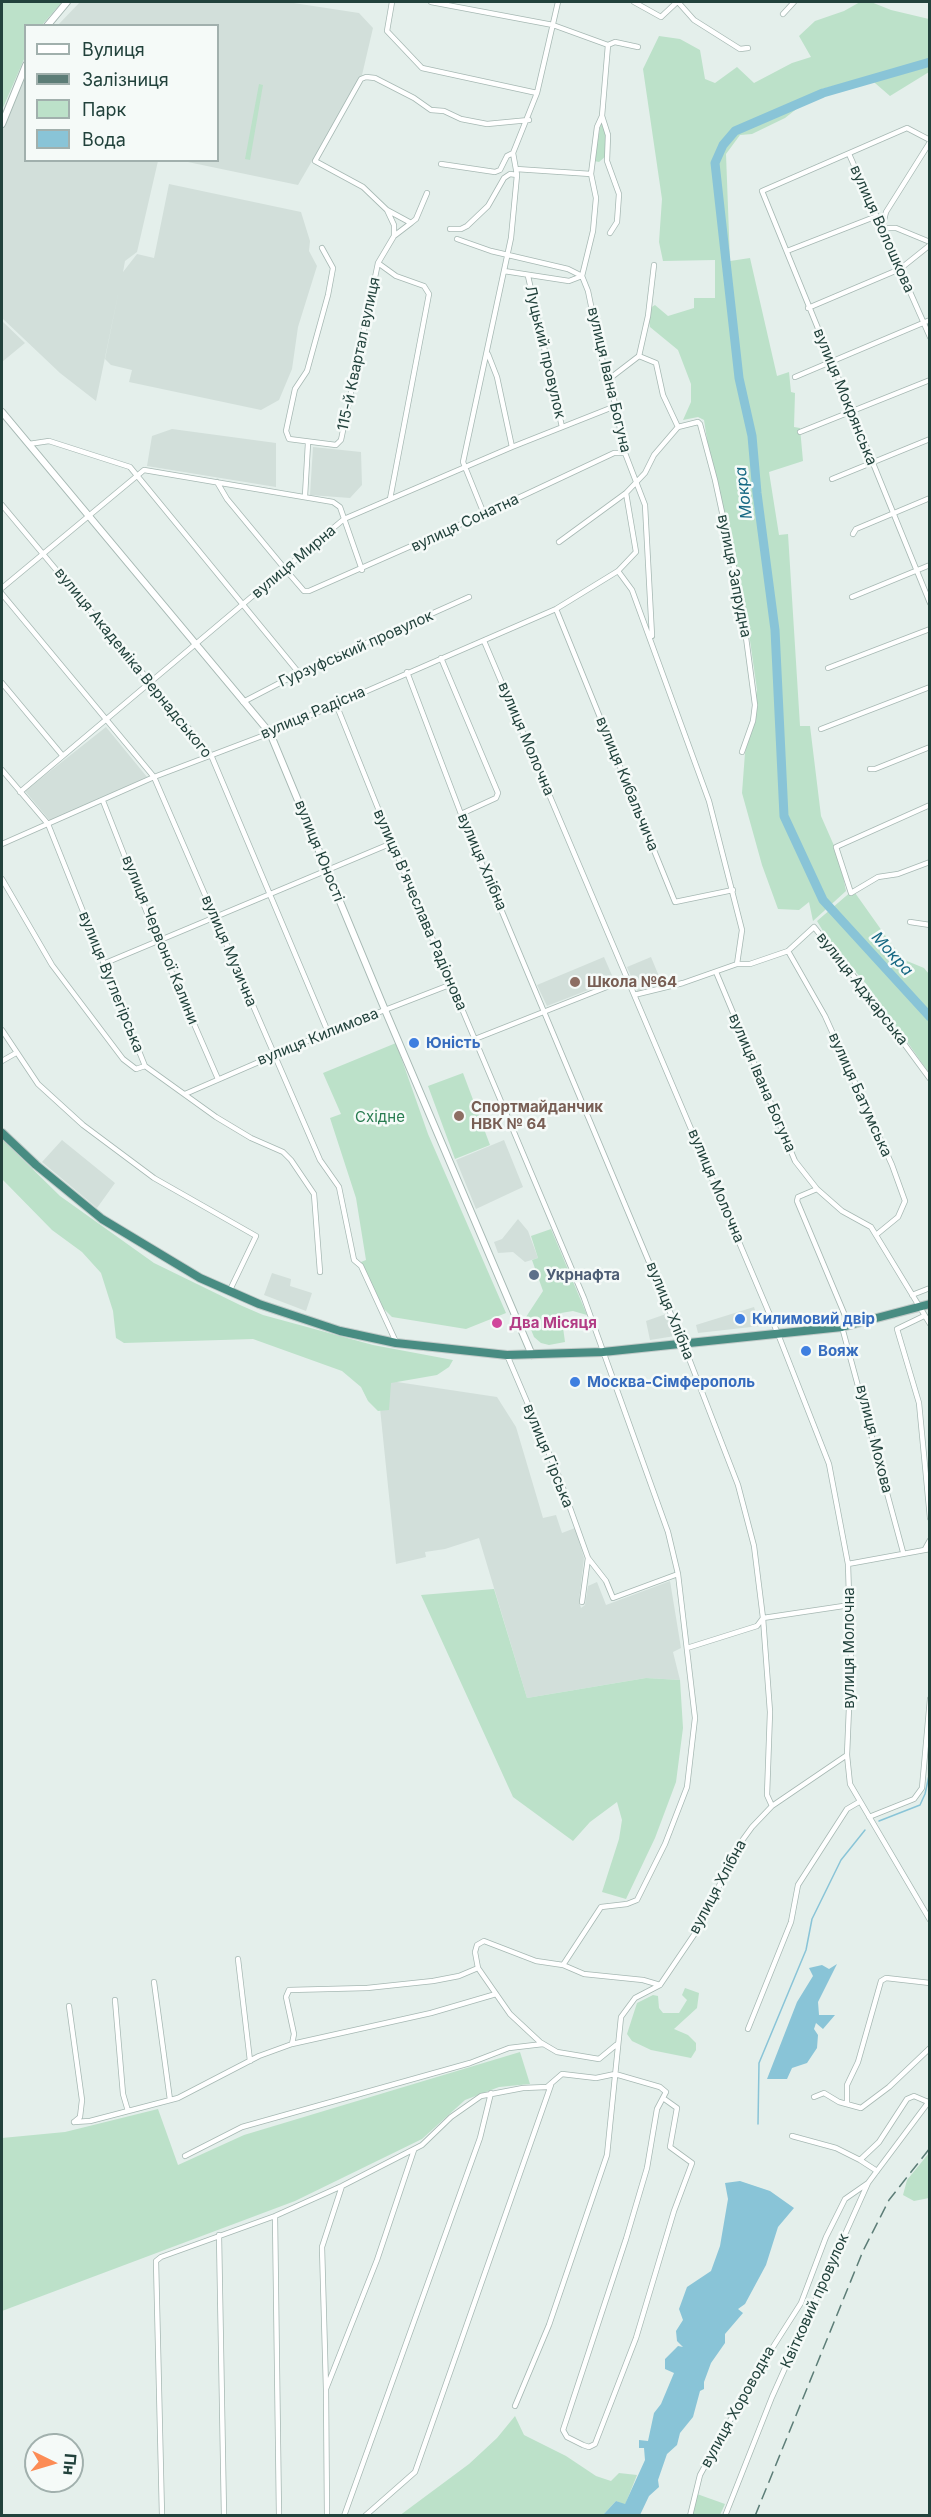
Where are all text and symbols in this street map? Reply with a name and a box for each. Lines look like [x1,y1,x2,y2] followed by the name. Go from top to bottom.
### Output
[24,24,219,162] legend
[82,39,145,60] text: Вулиця
[82,69,169,90] text: Залізниця
[82,99,126,120] text: Парк
[82,129,126,150] text: Вода
[846,162,918,296] street label: вулиця Волошкова
[334,275,384,433] street label: 115-й Квартал вулиця
[521,284,569,420] street label: Луцький провулок
[583,305,635,455] street label: вулиця Івана Богуна
[809,326,881,468] street label: вулиця Мокрянська
[731,466,757,520] water label: Мокра
[408,490,522,556] street label: вулиця Сонатна
[713,513,755,639] street label: вулиця Запрудна
[248,522,340,602] street label: вулиця Мирна
[51,564,215,762] street label: вулиця Академіка Вернадського
[276,607,436,691] street label: Гурзуфський провулок
[494,680,558,798] street label: вулиця Молочна
[258,683,368,743] street label: вулиця Радісна
[592,714,662,854] street label: вулиця Кибальчича
[290,798,348,904] street label: вулиця Юності
[369,807,471,1013] street label: вулиця В'ячеслава Радіонова
[453,811,511,913] street label: вулиця Хлібна
[118,853,202,1027] street label: вулиця Червоної Калини
[197,893,261,1009] street label: вулиця Музична
[74,909,148,1055] street label: вулиця Вуглегірська
[867,928,917,980] water label: Мокра
[812,929,912,1049] street label: вулиця Аджарська
[587,973,677,991] place label: Школа №64
[568,975,582,989] marker: Школа №64
[255,1004,381,1070] street label: вулиця Килимова
[725,1011,799,1155] street label: вулиця Івана Богуна
[825,1030,895,1160] street label: вулиця Батумська
[426,1034,480,1052] place label: Юність
[407,1036,421,1050] marker: Юність
[471,1098,603,1133] place label: Спортмайданчик НВК № 64
[355,1108,405,1126] park label: Східне
[452,1109,466,1123] marker: Спортмайданчик НВК № 64
[684,1127,748,1245] street label: вулиця Молочна
[642,1259,698,1363] street label: вулиця Хлібна
[546,1266,620,1284] place label: Укрнафта
[527,1268,541,1282] marker: Укрнафта
[752,1310,875,1328] place label: Килимовий двір
[733,1312,747,1326] marker: Килимовий двір
[509,1314,597,1332] place label: Два Місяця
[490,1316,504,1330] marker: Два Місяця
[818,1342,859,1360] place label: Вояж
[799,1344,813,1358] marker: Вояж
[587,1373,755,1391] place label: Москва-Сімферополь
[568,1375,582,1389] marker: Москва-Сімферополь
[852,1383,896,1495] street label: вулиця Мохова
[519,1402,577,1510] street label: вулиця Гірська
[840,1587,858,1709] street label: вулиця Молочна
[686,1837,750,1937] street label: вулиця Хлібна
[777,2231,853,2371] street label: Квітковий провулок
[697,2343,779,2471] street label: вулиця Хороводна
[24,2433,84,2493] north arrow
[59,2453,81,2476] text: Пн

